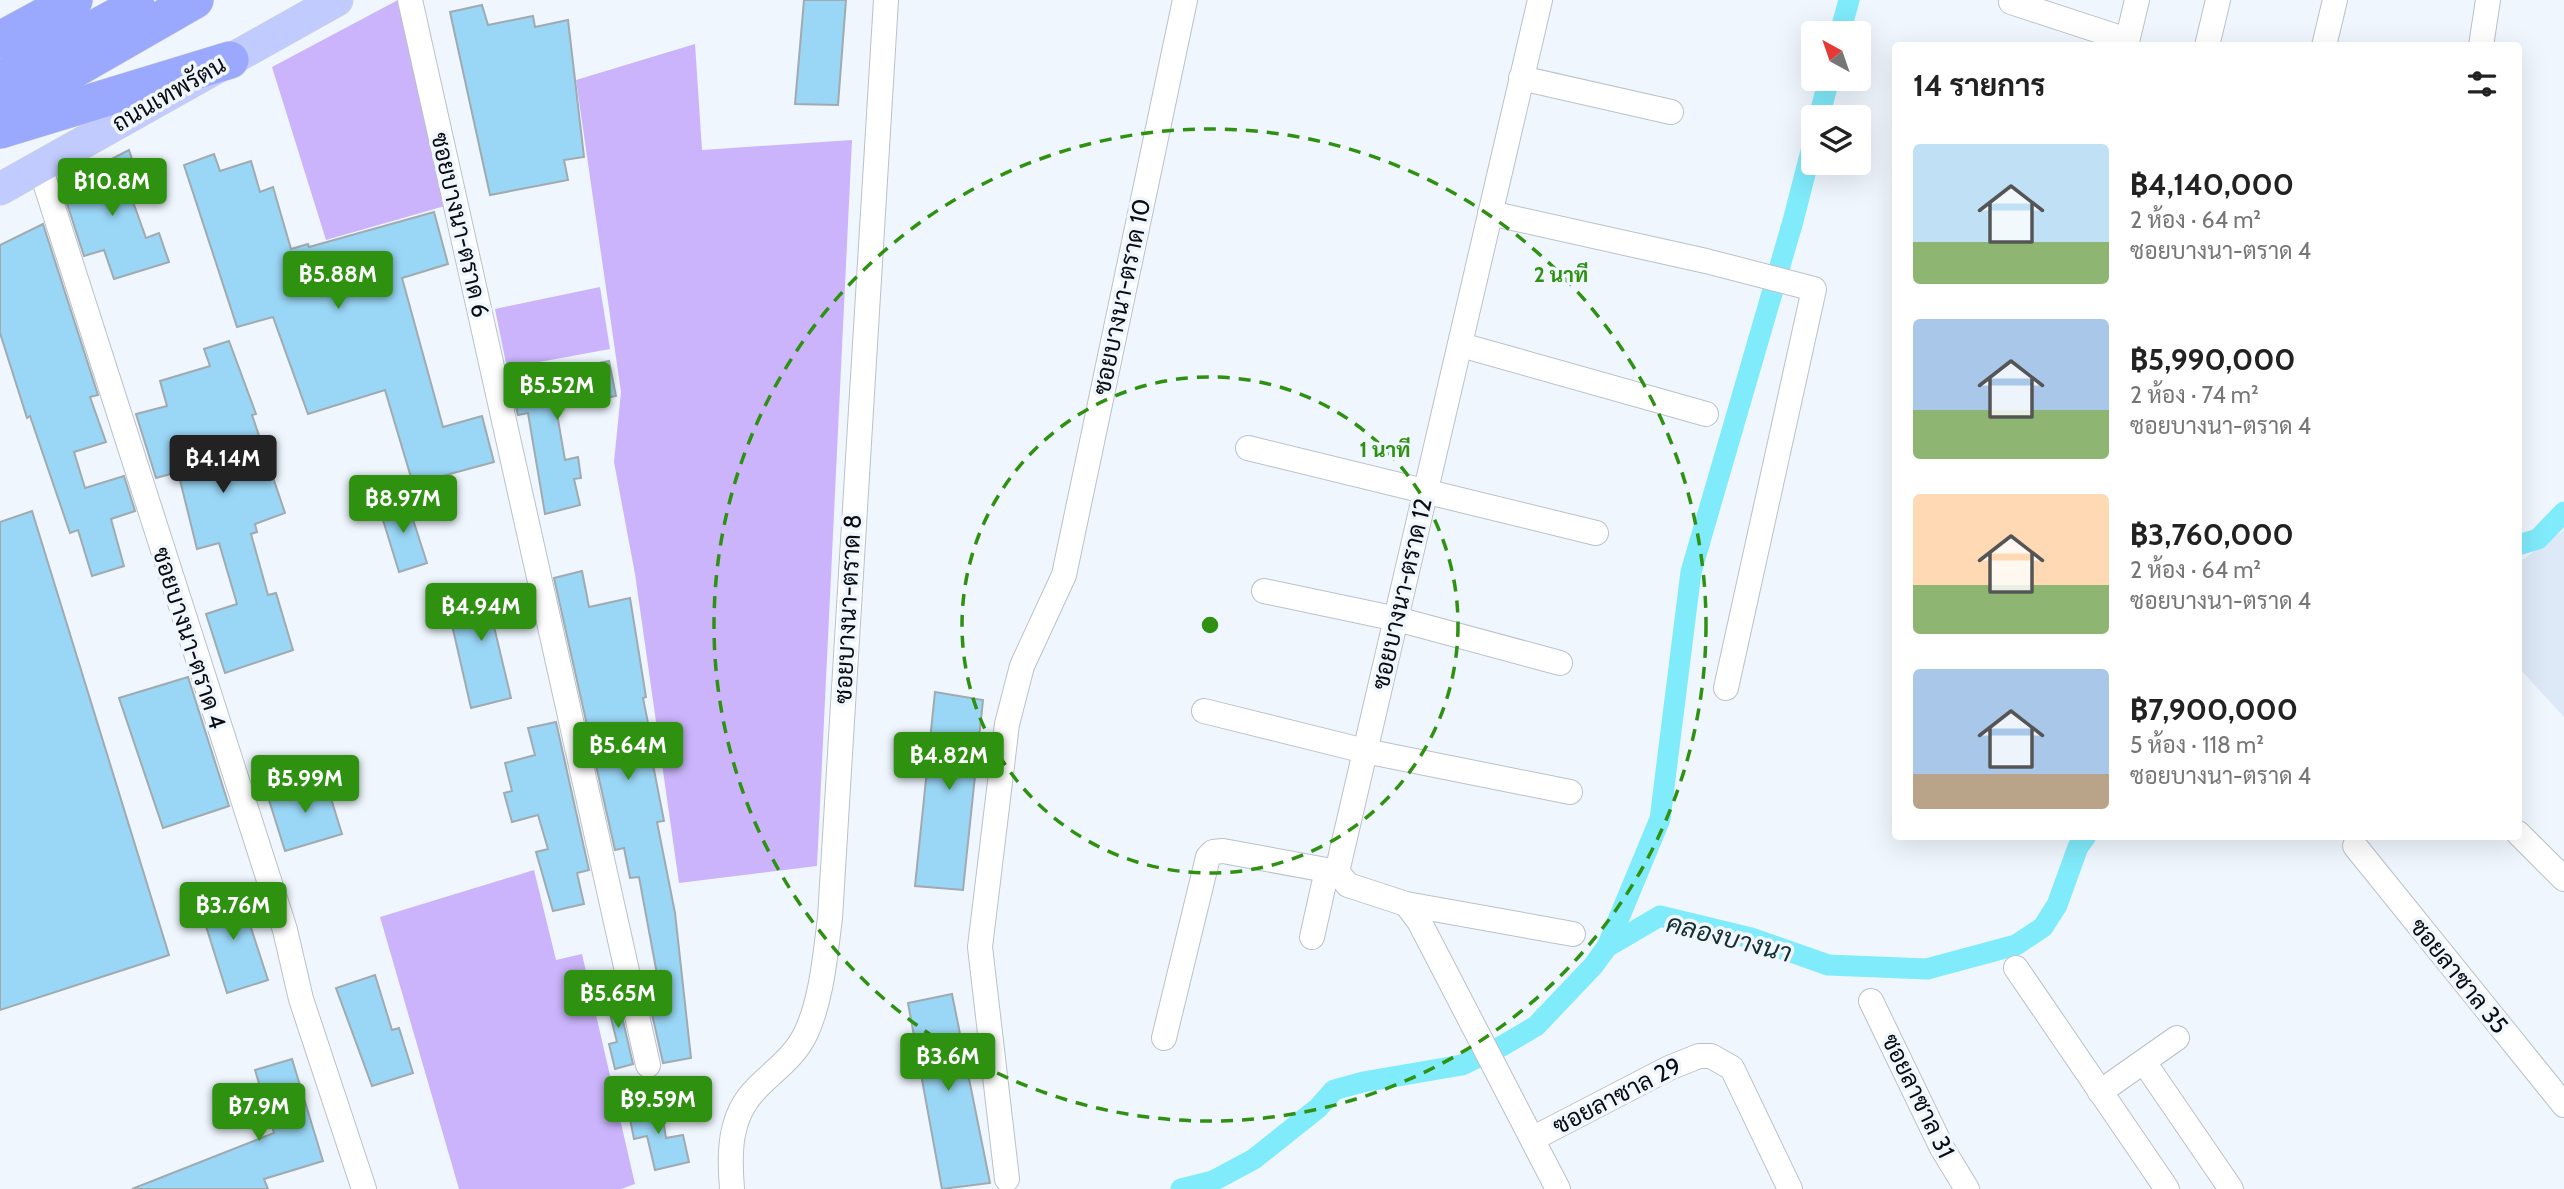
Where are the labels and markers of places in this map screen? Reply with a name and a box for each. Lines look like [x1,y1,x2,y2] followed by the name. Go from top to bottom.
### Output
[55,158,169,218] pin: ฿10.8M
[281,252,395,311] pin: ฿5.88M
[500,362,614,422] pin: ฿5.52M
[166,435,280,495] pin: ฿4.14M
[346,476,460,535] pin: ฿8.97M
[424,584,538,643] pin: ฿4.94M
[1198,613,1222,637] centre of rings
[571,722,685,782] pin: ฿5.64M
[892,732,1006,792] pin: ฿4.82M
[248,756,362,815] pin: ฿5.99M
[176,883,290,942] pin: ฿3.76M
[561,970,675,1030] pin: ฿5.65M
[899,1034,997,1093] pin: ฿3.6M
[601,1076,715,1136] pin: ฿9.59M
[210,1084,308,1143] pin: ฿7.9M

